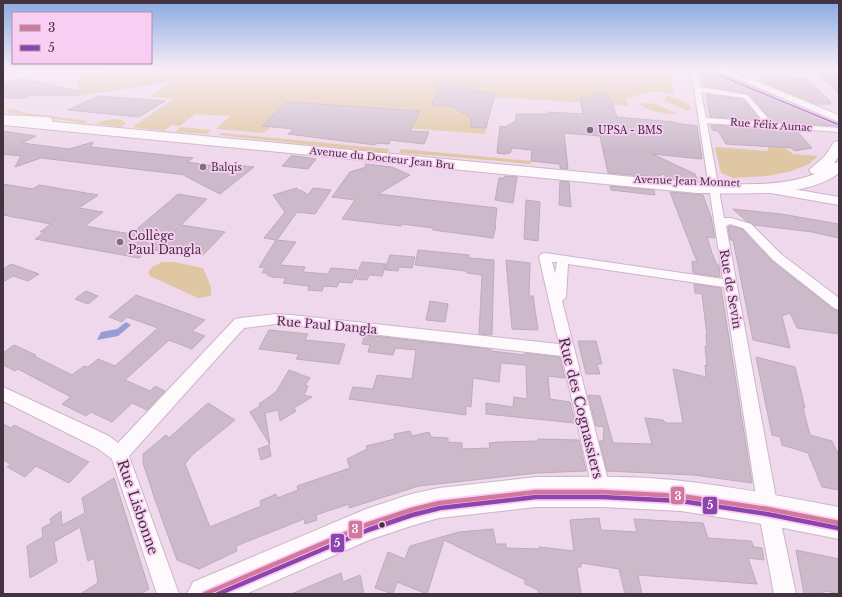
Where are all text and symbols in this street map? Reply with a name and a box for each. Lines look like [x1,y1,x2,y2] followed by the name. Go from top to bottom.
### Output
[12,12,152,64] legend
[48,20,55,35] text: 3
[48,40,55,55] text: 5
[729,116,813,134] street label: Rue Félix Aunac
[598,124,662,137] place label: UPSA - BMS
[585,125,595,135] marker: UPSA - BMS
[308,144,455,172] street label: Avenue du Docteur Jean Bru
[211,161,242,174] place label: Balqis
[198,162,208,172] marker: Balqis
[633,173,740,189] street label: Avenue Jean Monnet
[128,228,202,257] place label: Collège Paul Dangla
[115,237,125,247] marker: Collège Paul Dangla
[717,248,745,330] street label: Rue de Sevin
[276,313,378,337] street label: Rue Paul Dangla
[555,335,607,481] street label: Rue des Cognassiers
[113,457,163,557] street label: Rue Lisbonne
[670,486,685,505] line badge: 3
[674,489,682,503] text: 3
[702,496,718,515] line badge: 5
[707,498,714,512] text: 5
[348,520,363,539] line badge: 3
[377,520,387,530] unlabelled marker
[351,522,359,536] text: 3
[330,533,345,553] line badge: 5
[334,536,341,550] text: 5

